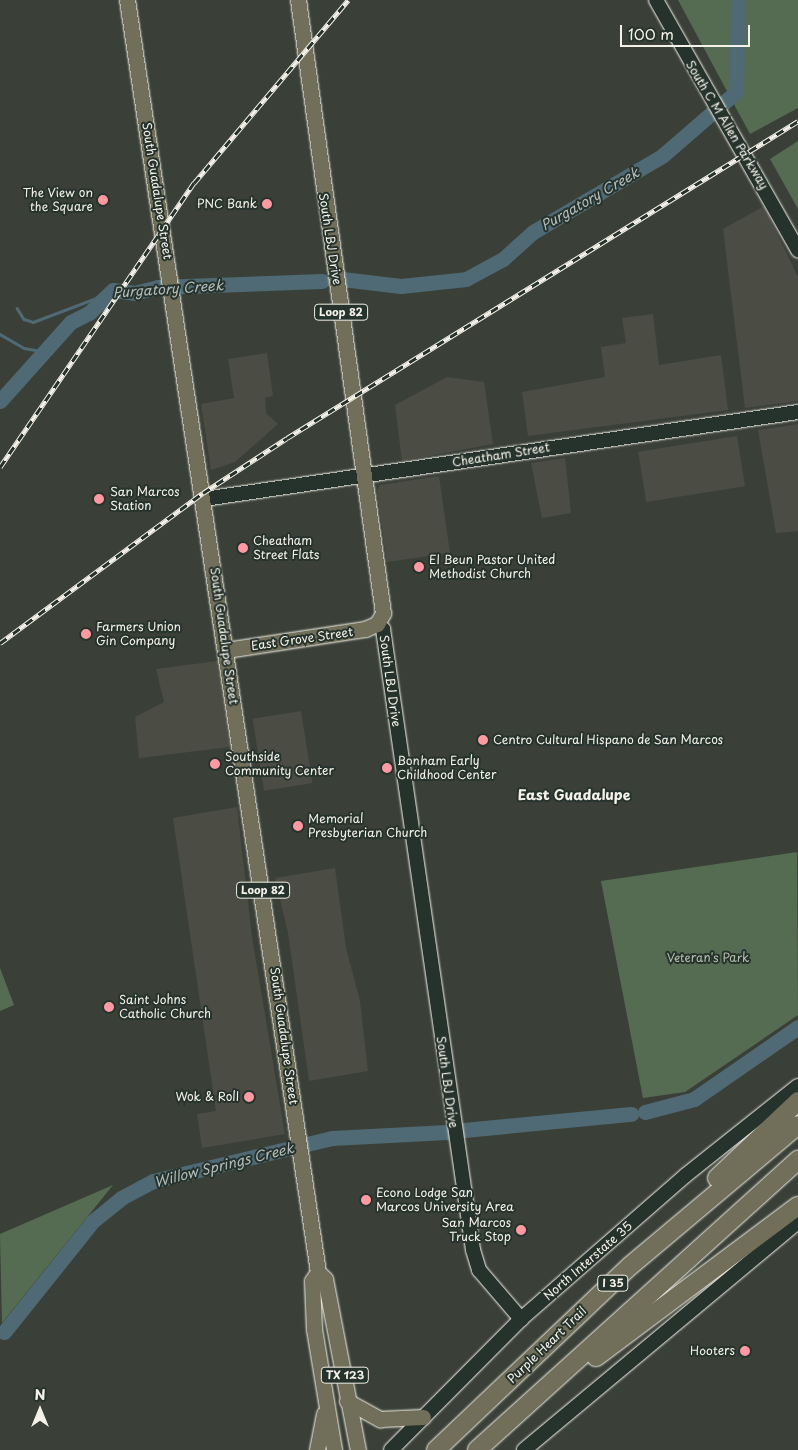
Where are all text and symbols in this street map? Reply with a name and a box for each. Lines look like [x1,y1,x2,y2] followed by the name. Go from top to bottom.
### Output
[623,15,753,47] scale bar
[628,22,674,45] text: 100 m
[682,57,772,193] street label: South C M Allen Parkway
[139,121,175,261] street label: South Guadalupe Street
[537,164,643,234] water label: Purgatory Creek
[23,186,93,214] place label: The View on the Square
[316,192,344,286] street label: South LBJ Drive
[97,194,109,206] marker: The View on the Square
[197,197,257,211] place label: PNC Bank
[261,198,273,210] marker: PNC Bank
[112,277,224,301] water label: Purgatory Creek
[314,304,368,320] road number: Loop 82
[451,440,551,470] street label: Cheatham Street
[110,485,179,513] place label: San Marcos Station
[92,492,106,506] marker: San Marcos Station
[253,534,321,562] place label: Cheatham Street Flats
[237,542,249,554] marker: Cheatham Street Flats
[429,553,556,581] place label: El Beun Pastor United Methodist Church
[413,561,425,573] marker: El Beun Pastor United Methodist Church
[207,566,241,706] street label: South Guadalupe Street
[96,620,181,648] place label: Farmers Union Gin Company
[250,625,354,653] street label: East Grove Street
[80,628,92,640] marker: Farmers Union Gin Company
[376,634,404,728] street label: South LBJ Drive
[493,733,724,747] place label: Centro Cultural Hispano de San Marcos
[477,734,489,746] marker: Centro Cultural Hispano de San Marcos
[225,750,335,778] place label: Southside Community Center
[397,754,497,782] place label: Bonham Early Childhood Center
[209,758,221,770] marker: Southside Community Center
[381,762,393,774] marker: Bonham Early Childhood Center
[518,787,630,803] district label: East Guadalupe
[308,812,427,840] place label: Memorial Presbyterian Church
[292,820,304,832] marker: Memorial Presbyterian Church
[236,882,290,898] road number: Loop 82
[667,951,749,965] park label: Veteran's Park
[267,966,301,1106] street label: South Guadalupe Street
[119,993,212,1021] place label: Saint Johns Catholic Church
[103,1001,115,1013] marker: Saint Johns Catholic Church
[433,1035,461,1129] street label: South LBJ Drive
[175,1090,239,1104] place label: Wok & Roll
[243,1091,255,1103] marker: Wok & Roll
[152,1139,296,1191] water label: Willow Springs Creek
[376,1186,513,1214] place label: Econo Lodge San Marcos University Area
[360,1194,372,1206] marker: Econo Lodge San Marcos University Area
[442,1216,511,1244] place label: San Marcos Truck Stop
[540,1218,636,1304] street label: North Interstate 35
[515,1224,527,1236] marker: San Marcos Truck Stop
[597,1275,629,1292] road number: I 35
[504,1303,590,1387] street label: Purple Heart Trail
[690,1344,735,1358] place label: Hooters
[739,1345,751,1357] marker: Hooters
[320,1366,370,1384] road number: TX 123
[34,1384,46,1405] text: N
[15,1385,65,1435] north arrow

